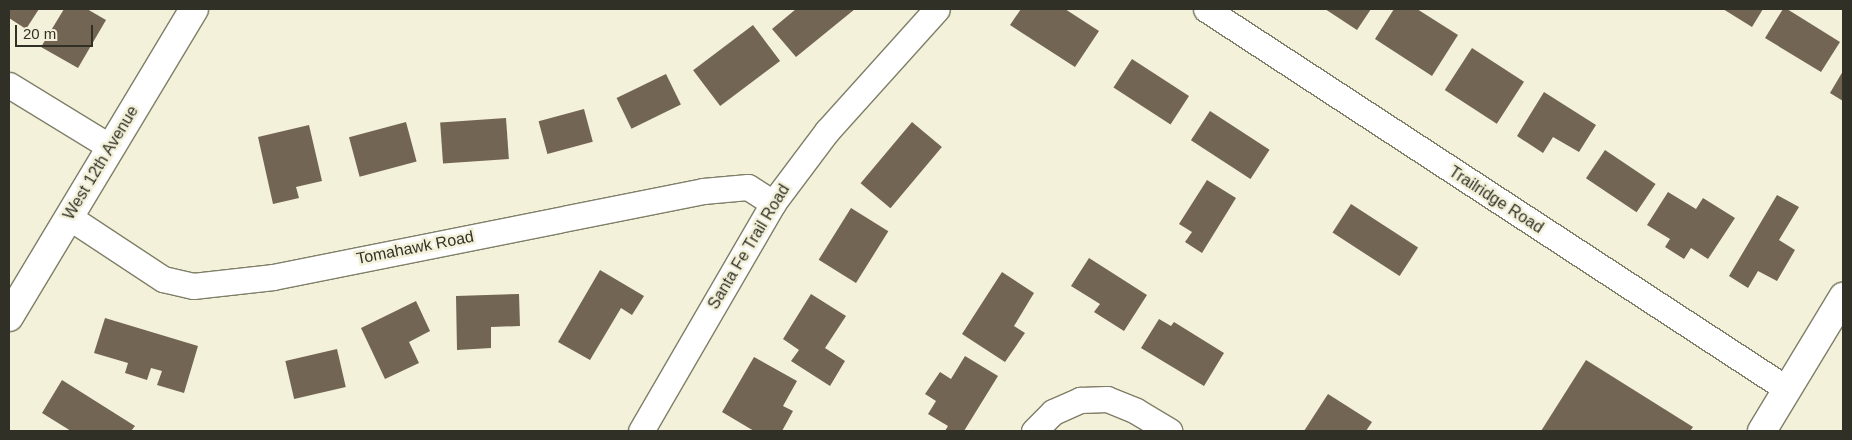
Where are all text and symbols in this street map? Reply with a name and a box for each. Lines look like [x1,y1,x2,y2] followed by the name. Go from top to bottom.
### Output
[18,15,95,47] scale bar
[23,25,56,42] text: 20 m
[59,102,143,224] street label: West 12th Avenue
[1445,162,1547,238] street label: Trailridge Road
[704,181,794,313] street label: Santa Fe Trail Road
[355,227,475,269] street label: Tomahawk Road

